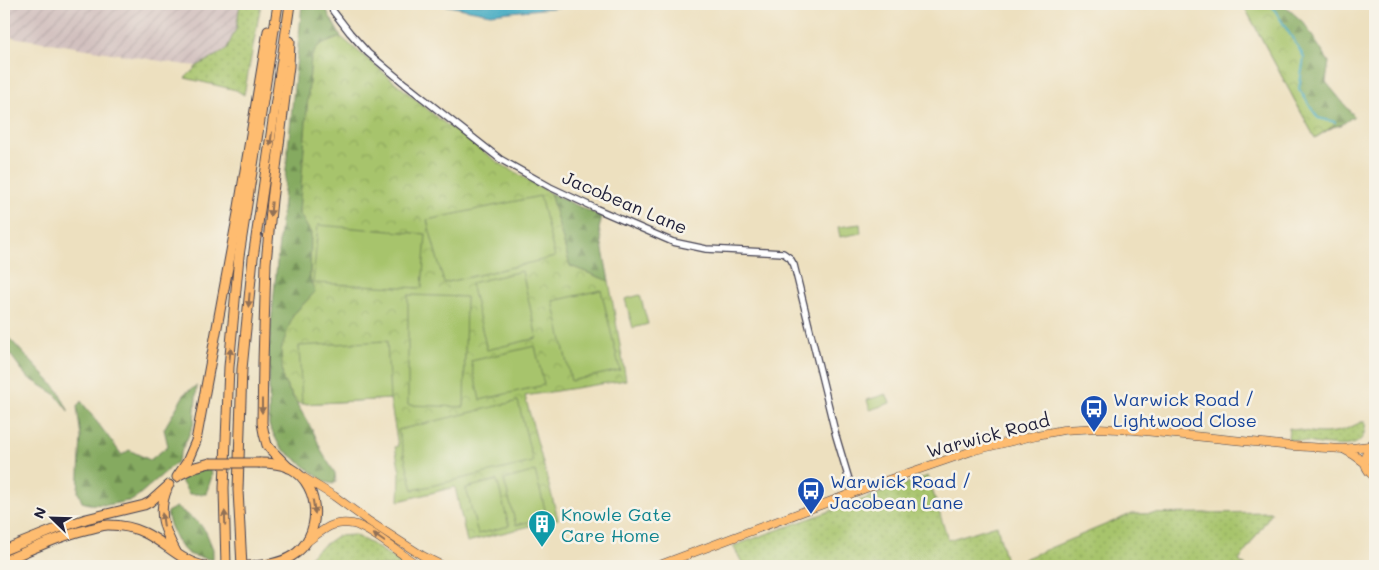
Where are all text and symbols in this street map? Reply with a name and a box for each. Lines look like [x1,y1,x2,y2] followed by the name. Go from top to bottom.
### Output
[267,131,275,147] one-way arrow
[559,165,691,239] street label: Jacobean Lane
[267,201,275,217] one-way arrow
[245,292,253,308] one-way arrow
[226,347,234,363] one-way arrow
[1113,387,1257,432] place label: Warwick Road / Lightwood Close
[1079,394,1109,433] bus stop icon: Warwick Road / Lightwood Close
[258,398,266,414] one-way arrow
[924,407,1052,463] street label: Warwick Road
[830,469,971,514] place label: Warwick Road / Jacobean Lane
[796,476,826,515] bus stop icon: Warwick Road / Jacobean Lane
[28,492,78,542] north arrow
[310,499,318,515] one-way arrow
[561,502,672,547] place label: Knowle Gate Care Home
[29,504,50,521] text: N
[220,509,228,525] one-way arrow
[527,509,557,548] building icon: Knowle Gate Care Home
[159,512,167,528] one-way arrow
[372,533,386,543] one-way arrow

